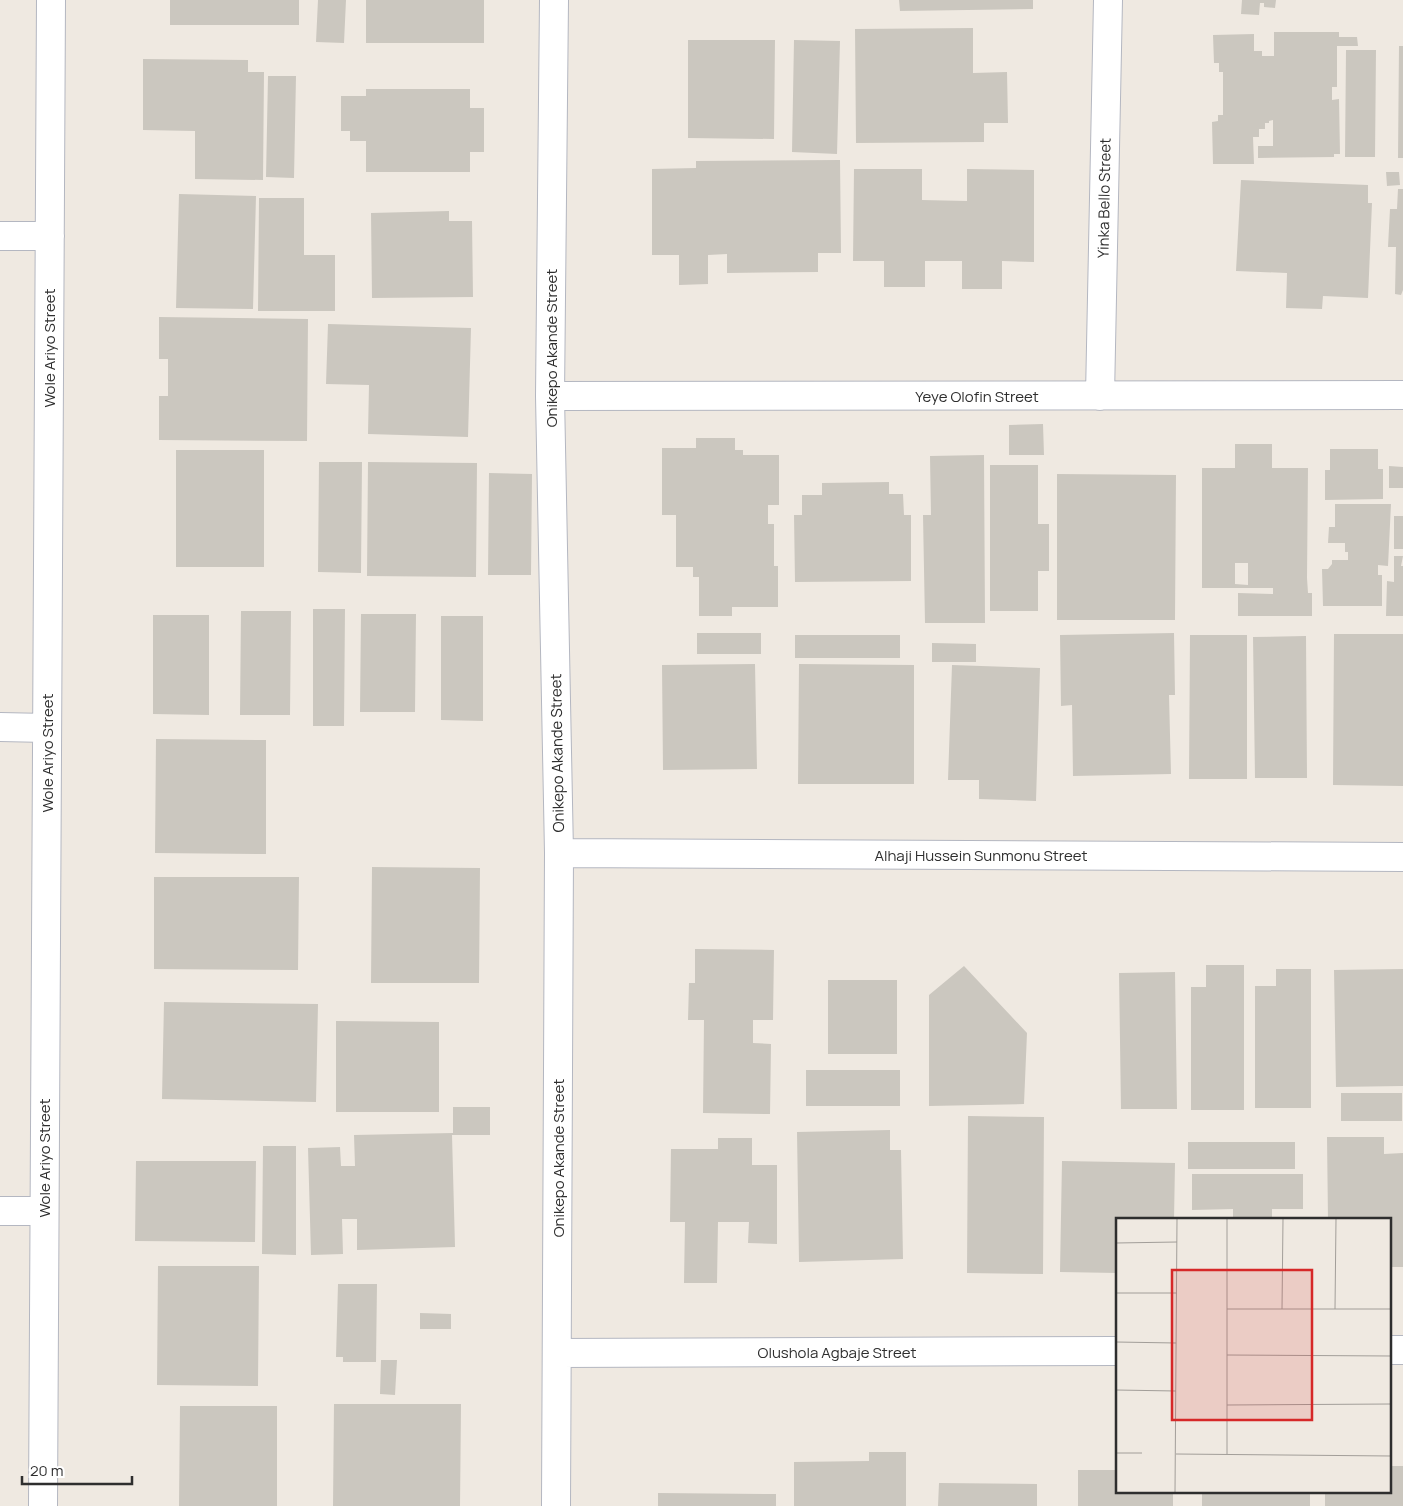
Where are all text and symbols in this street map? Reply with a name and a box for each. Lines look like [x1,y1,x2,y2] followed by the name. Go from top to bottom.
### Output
[1092,138,1116,258] street label: Yinka Bello Street
[541,269,562,427] street label: Onikepo Akande Street
[39,288,60,408] street label: Wole Ariyo Street
[915,386,1039,407] street label: Yeye Olofin Street
[545,673,569,833] street label: Onikepo Akande Street
[37,693,58,813] street label: Wole Ariyo Street
[874,845,1088,866] street label: Alhaji Hussein Sunmonu Street
[548,1079,569,1237] street label: Onikepo Akande Street
[34,1098,55,1218] street label: Wole Ariyo Street
[1116,1218,1390,1494] inset map
[758,1342,916,1363] street label: Olushola Agbaje Street
[22,1454,132,1486] scale bar
[30,1460,63,1481] text: 20 m

